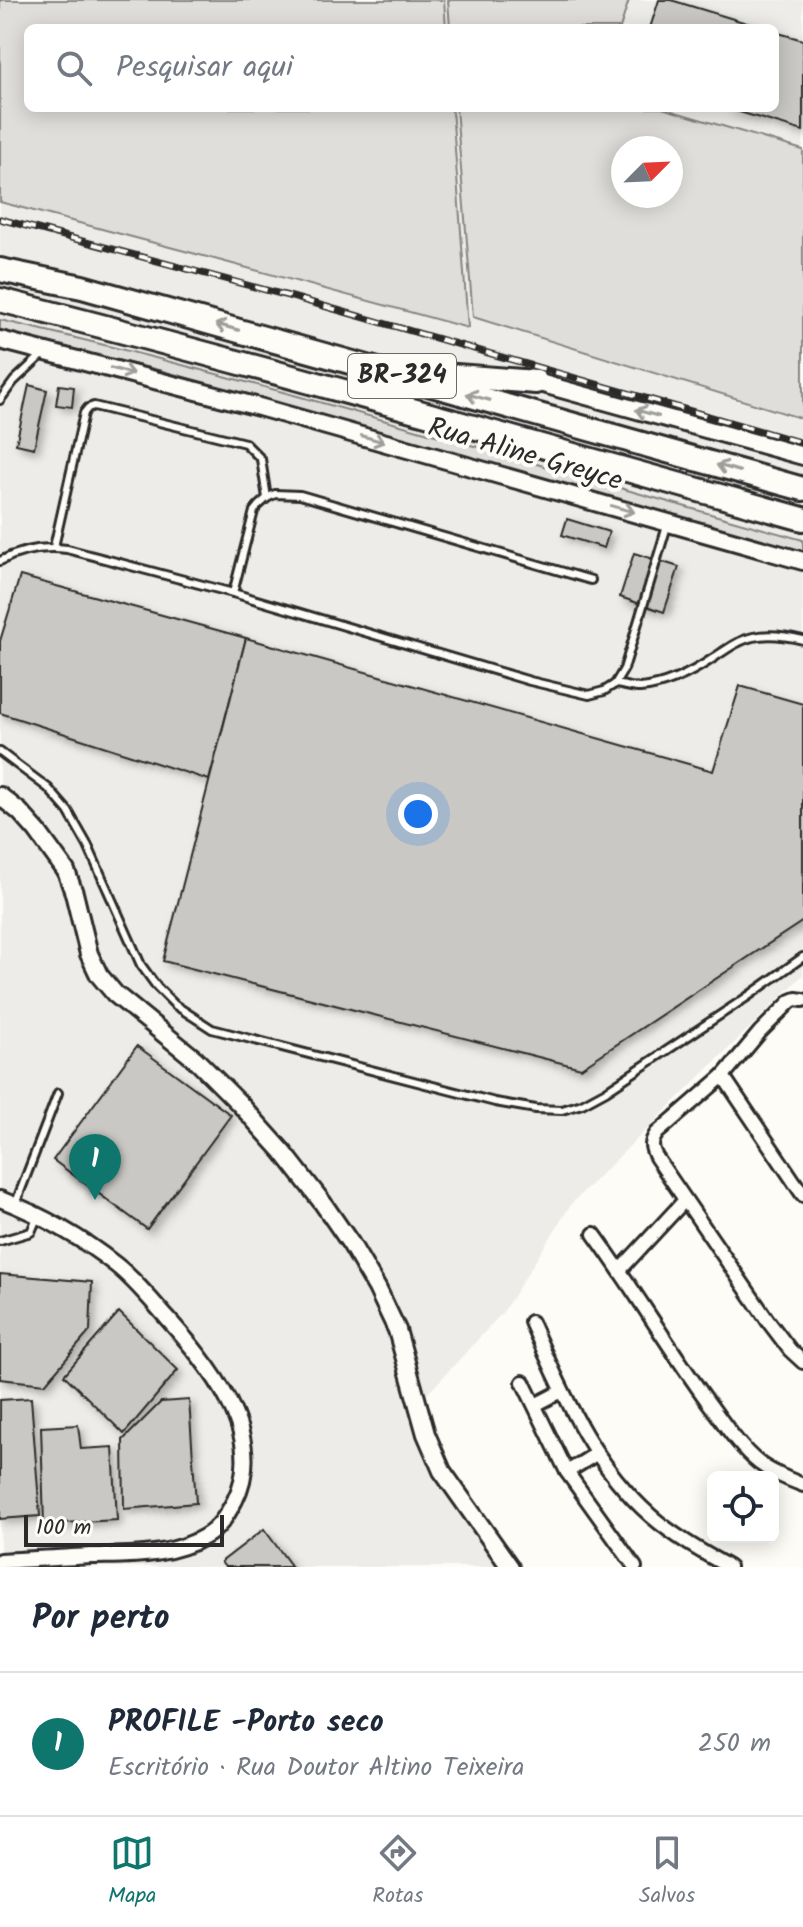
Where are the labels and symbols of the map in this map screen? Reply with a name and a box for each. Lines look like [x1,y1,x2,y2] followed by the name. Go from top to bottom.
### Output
[611,136,683,208] north arrow
[215,319,241,334] one-way arrow
[348,354,456,398] road number: BR-324
[108,364,134,379] one-way arrow
[465,389,491,404] one-way arrow
[634,404,660,419] one-way arrow
[422,406,628,504] street label: Rua Aline Greyce
[359,432,385,447] one-way arrow
[715,460,741,475] one-way arrow
[609,503,635,518] one-way arrow
[398,794,438,834] your location
[69,1134,121,1200] pin: 1
[24,1511,224,1547] scale bar

